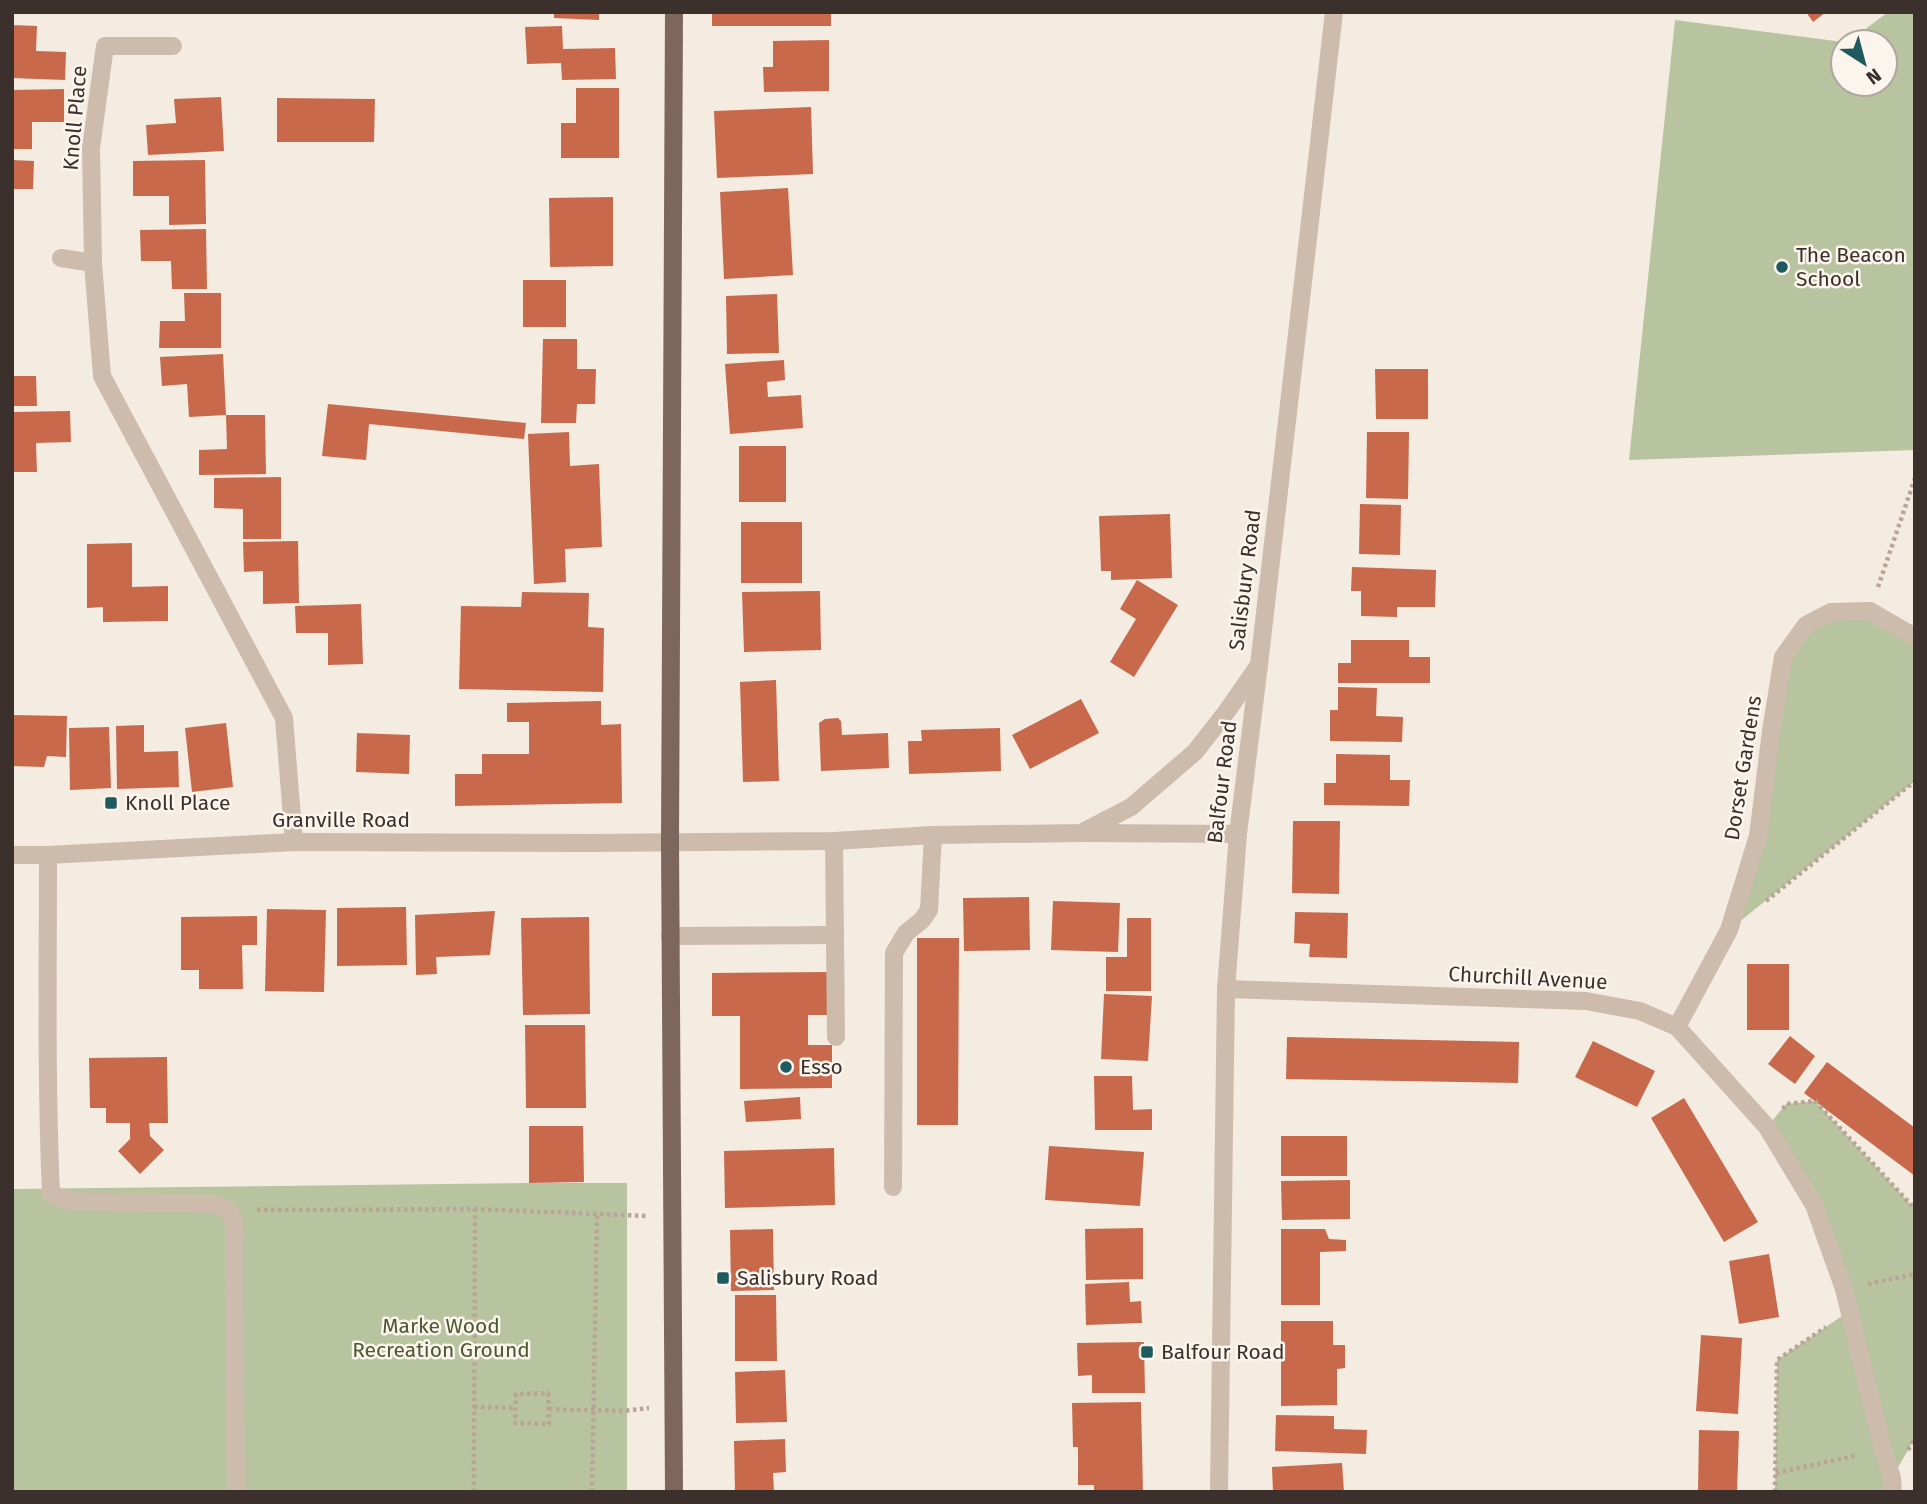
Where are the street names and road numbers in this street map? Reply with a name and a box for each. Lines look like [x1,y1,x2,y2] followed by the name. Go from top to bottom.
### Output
[57,64,93,172] street label: Knoll Place
[1223,508,1267,652] street label: Salisbury Road
[1719,694,1767,842] street label: Dorset Gardens
[1202,719,1242,845] street label: Balfour Road
[272,807,410,833] street label: Granville Road
[1448,961,1608,995] street label: Churchill Avenue

